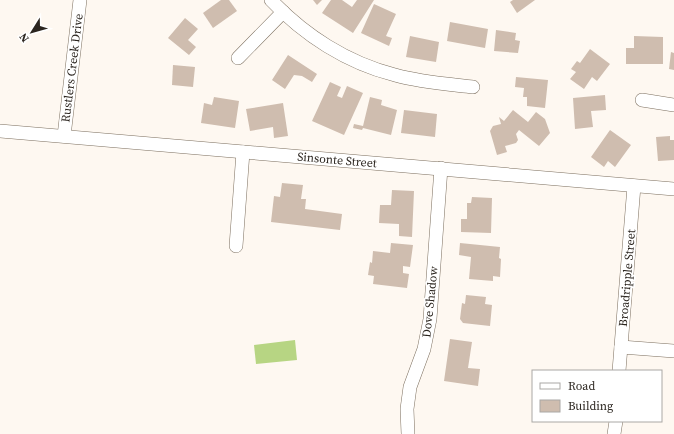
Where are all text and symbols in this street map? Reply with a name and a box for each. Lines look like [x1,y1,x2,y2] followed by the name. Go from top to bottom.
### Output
[12,12,52,52] north arrow
[57,13,87,123] street label: Rustlers Creek Drive
[16,30,33,45] text: N
[297,149,378,171] street label: Sinsonte Street
[615,228,639,327] street label: Broadripple Street
[418,265,442,339] street label: Dove Shadow
[532,370,662,422] legend
[568,378,595,394] text: Road
[568,398,613,414] text: Building

